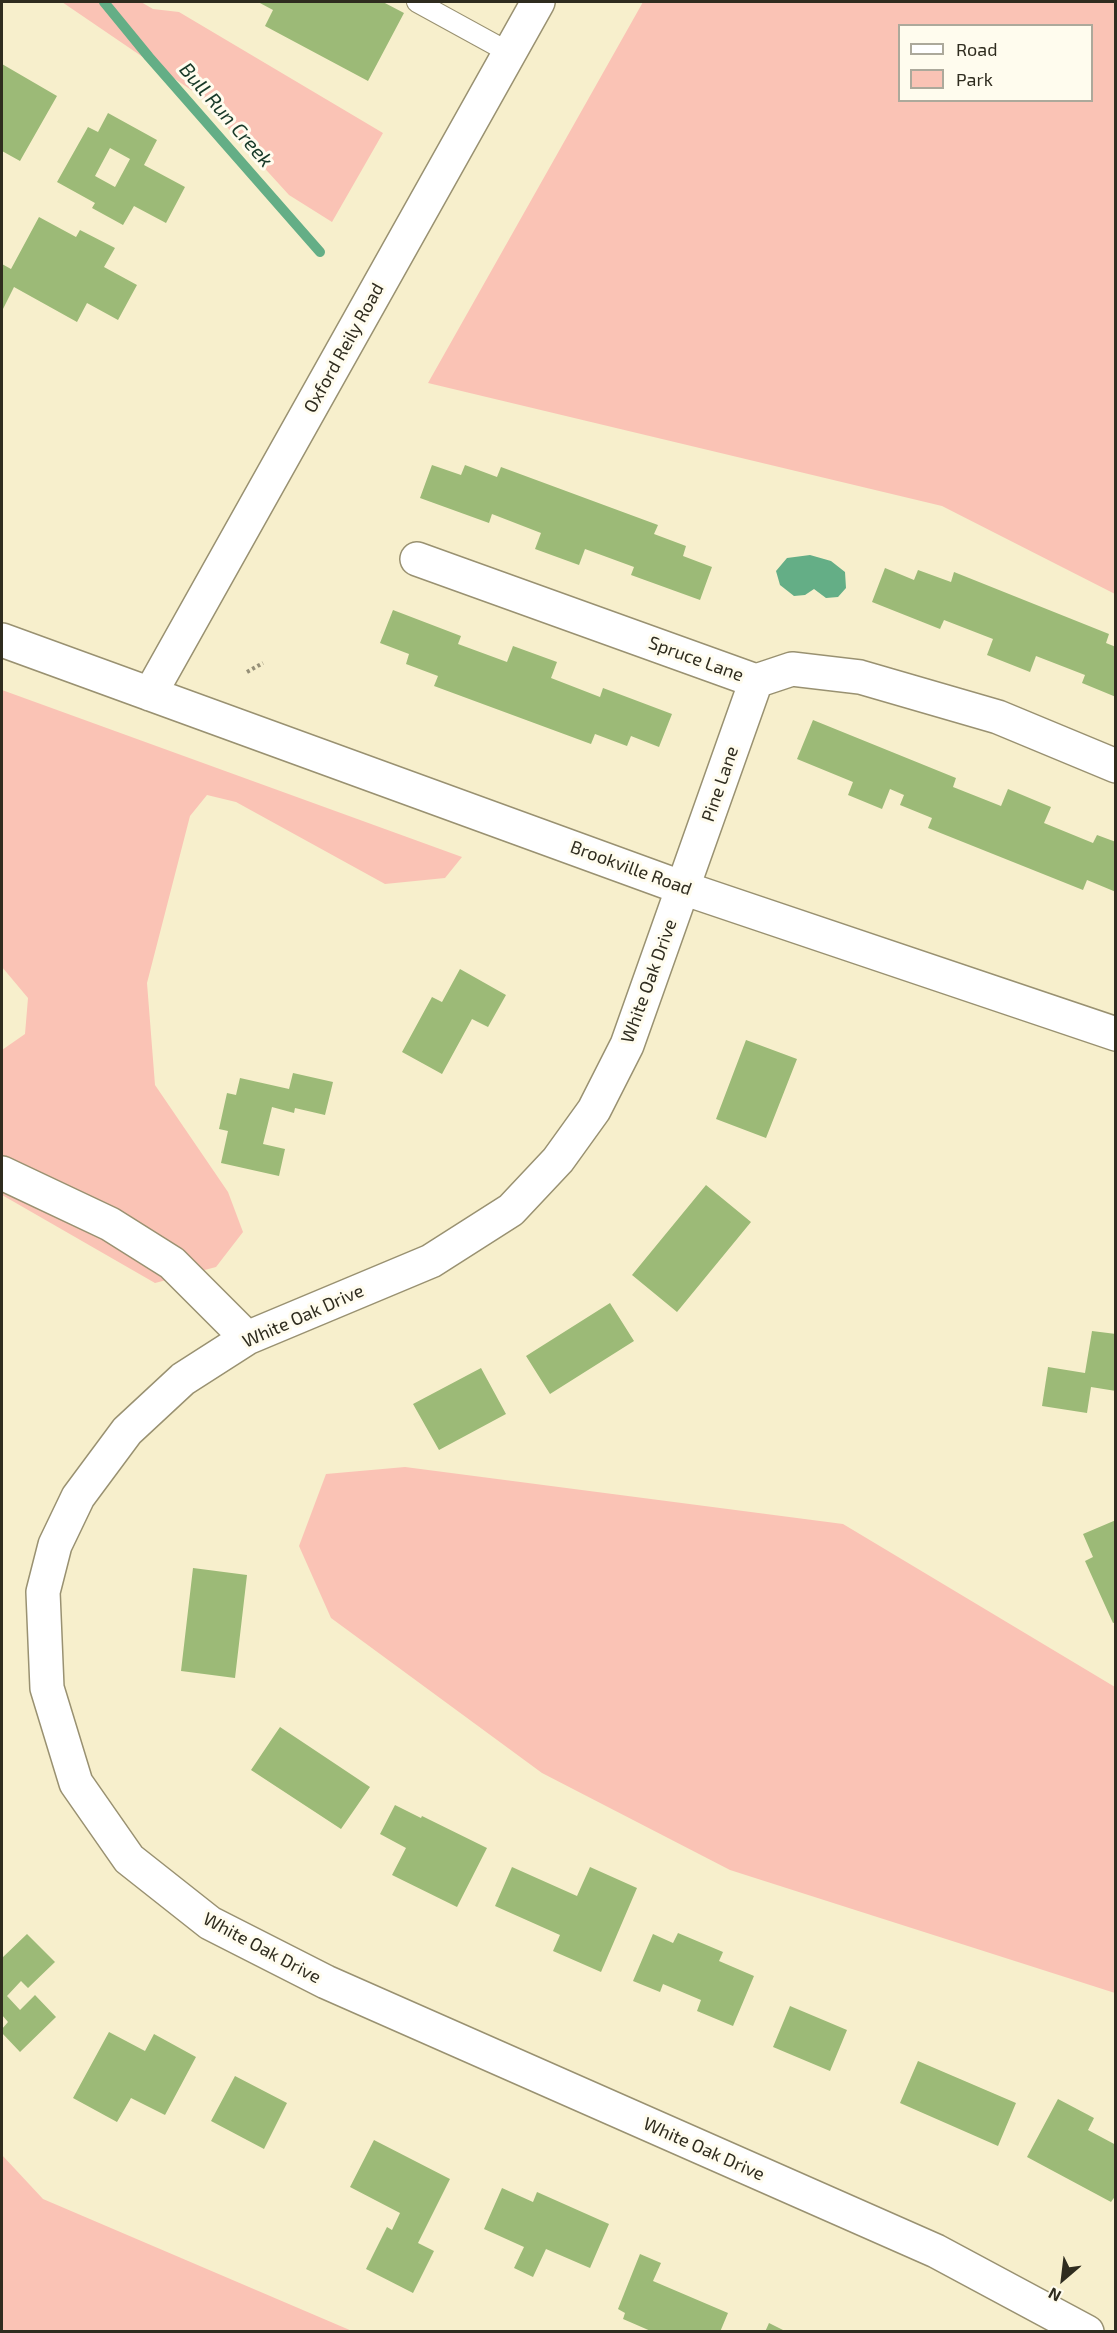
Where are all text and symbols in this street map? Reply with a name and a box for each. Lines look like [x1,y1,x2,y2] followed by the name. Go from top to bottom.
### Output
[898,24,1093,102] legend
[956,38,997,60] text: Road
[174,58,278,172] water label: Bull Run Creek
[956,68,993,90] text: Park
[299,279,389,417] street label: Oxford Reily Road
[646,632,746,686] street label: Spruce Lane
[697,743,743,825] street label: Pine Lane
[567,836,695,900] street label: Brookville Road
[617,916,681,1046] street label: White Oak Drive
[239,1280,367,1352] street label: White Oak Drive
[199,1908,325,1988] street label: White Oak Drive
[640,2113,768,2185] street label: White Oak Drive
[1033,2249,1093,2309] north arrow
[1045,2284,1064,2306] text: N

